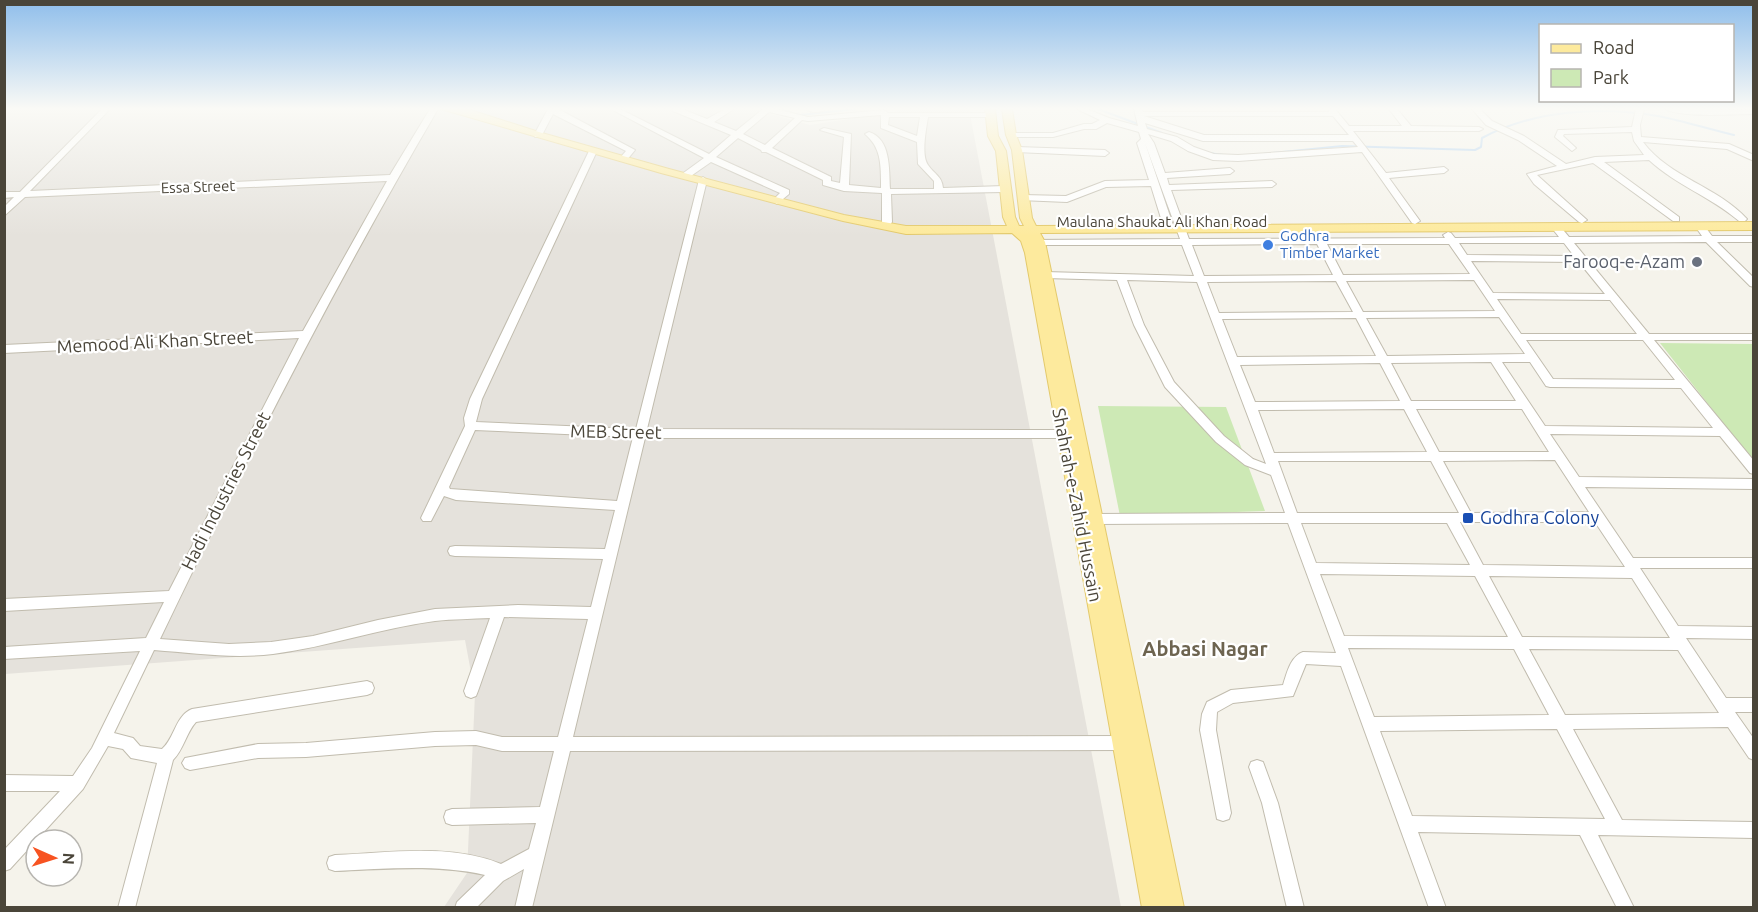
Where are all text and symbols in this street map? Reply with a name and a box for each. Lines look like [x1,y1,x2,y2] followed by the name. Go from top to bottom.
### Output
[1539,24,1734,102] legend
[1593,37,1635,57] text: Road
[1593,67,1629,87] text: Park
[160,177,236,196] street label: Essa Street
[1057,213,1267,230] street label: Maulana Shaukat Ali Khan Road
[1280,227,1379,261] place label: Godhra Timber Market
[1261,238,1275,252] marker: Godhra Timber Market
[1563,251,1685,271] place label: Farooq-e-Azam
[1690,255,1704,269] marker: Farooq-e-Azam
[56,326,254,356] street label: Memood Ali Khan Street
[1049,406,1107,603] street label: Shahrah-e-Zahid Hussain
[177,408,274,573] street label: Hadi Industries Street
[570,420,662,442] street label: MEB Street
[1480,507,1599,527] place label: Godhra Colony
[1461,511,1475,525] marker: Godhra Colony
[1142,637,1268,660] district label: Abbasi Nagar
[24,828,84,888] north arrow
[60,852,78,865] text: N

